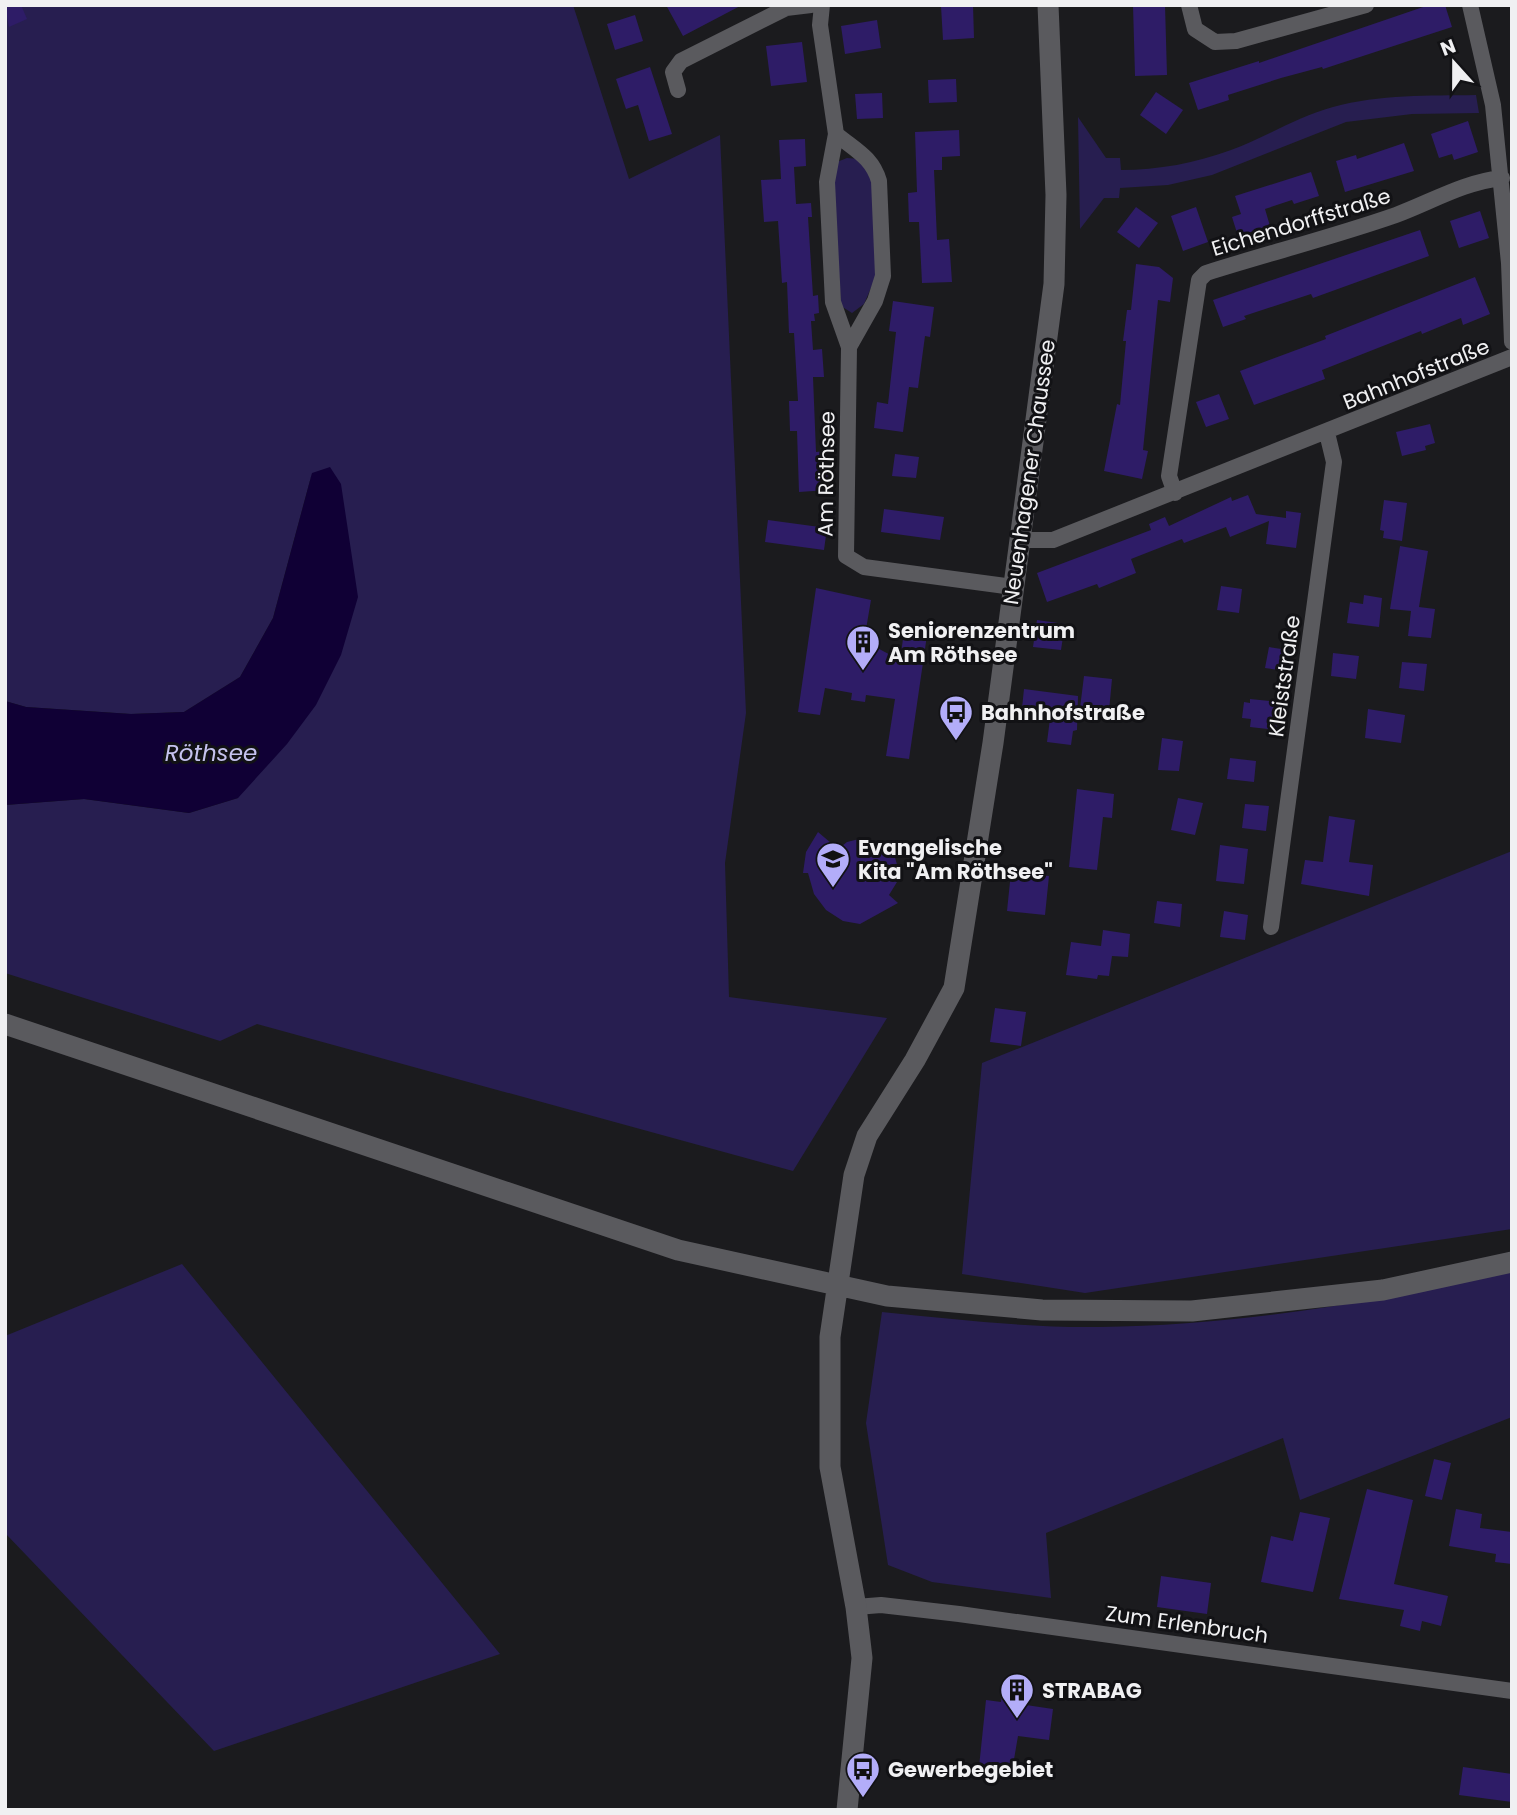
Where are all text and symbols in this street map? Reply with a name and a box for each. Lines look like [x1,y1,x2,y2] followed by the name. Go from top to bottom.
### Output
[1419,28,1489,98] north arrow
[1437,32,1460,63] text: N
[1208,181,1394,263] street label: Eichendorffstraße
[1338,331,1494,417] street label: Bahnhofstraße
[996,337,1062,607] street label: Neuenhagener Chaussee
[810,411,842,537] street label: Am Röthsee
[1261,613,1307,739] street label: Kleiststraße
[888,616,1075,669] place label: Seniorenzentrum Am Röthsee
[844,623,882,672] building icon: Seniorenzentrum Am Röthsee
[937,693,975,742] bus stop icon: Bahnhofstraße
[981,698,1145,727] place label: Bahnhofstraße
[165,737,257,769] water label: Röthsee
[858,833,1053,886] place label: Evangelische Kita "Am Röthsee"
[814,840,852,889] school or university icon: Evangelische Kita "Am Röthsee"
[1104,1598,1270,1650] street label: Zum Erlenbruch
[998,1671,1036,1720] building icon: STRABAG
[1042,1676,1142,1705] place label: STRABAG
[844,1750,882,1799] bus stop icon: Gewerbegebiet
[888,1755,1053,1784] place label: Gewerbegebiet

